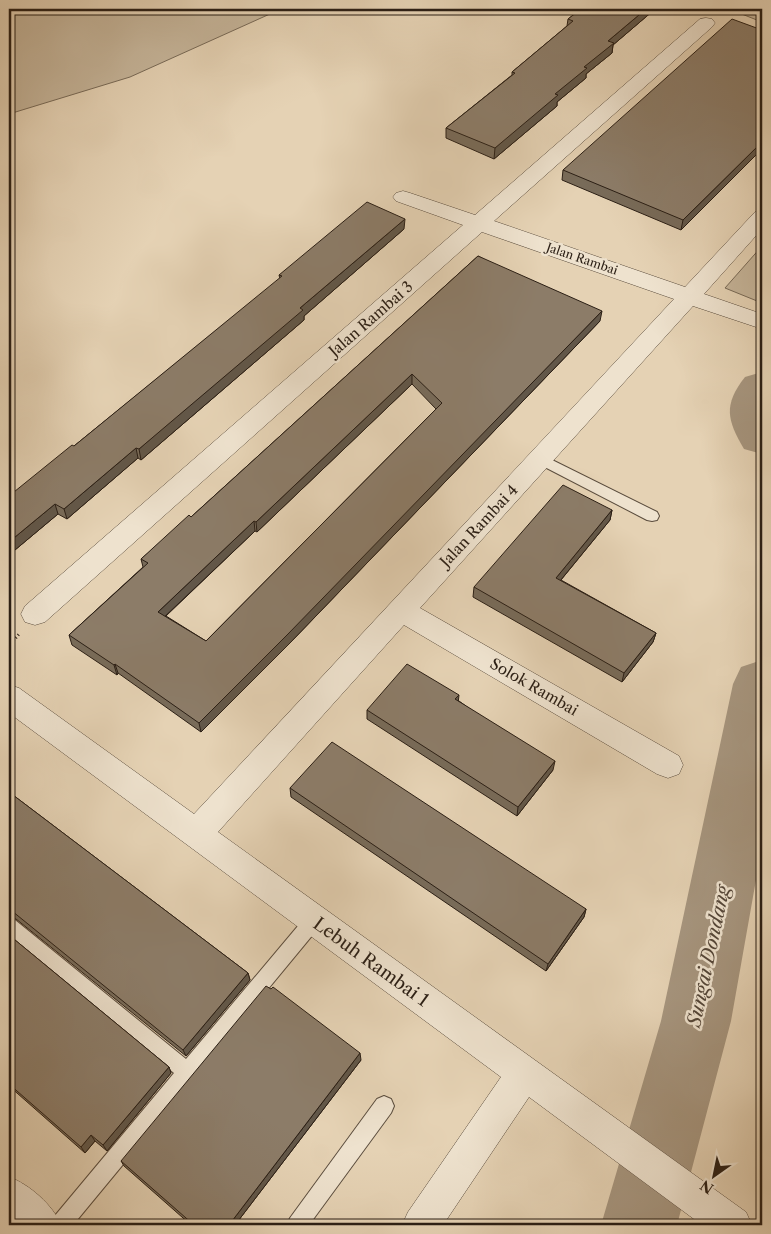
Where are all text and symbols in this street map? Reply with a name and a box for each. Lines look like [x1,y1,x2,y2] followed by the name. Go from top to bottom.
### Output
[543,239,620,278] street label: Jalan Rambai
[323,277,417,362] street label: Jalan Rambai 3
[434,480,522,572] street label: Jalan Rambai 4
[487,654,582,720] street label: Solok Rambai
[682,881,735,1030] water label: Sungai Dondang
[309,913,433,1012] street label: Lebuh Rambai 1
[688,1152,738,1202] north arrow
[697,1176,717,1198] text: N

